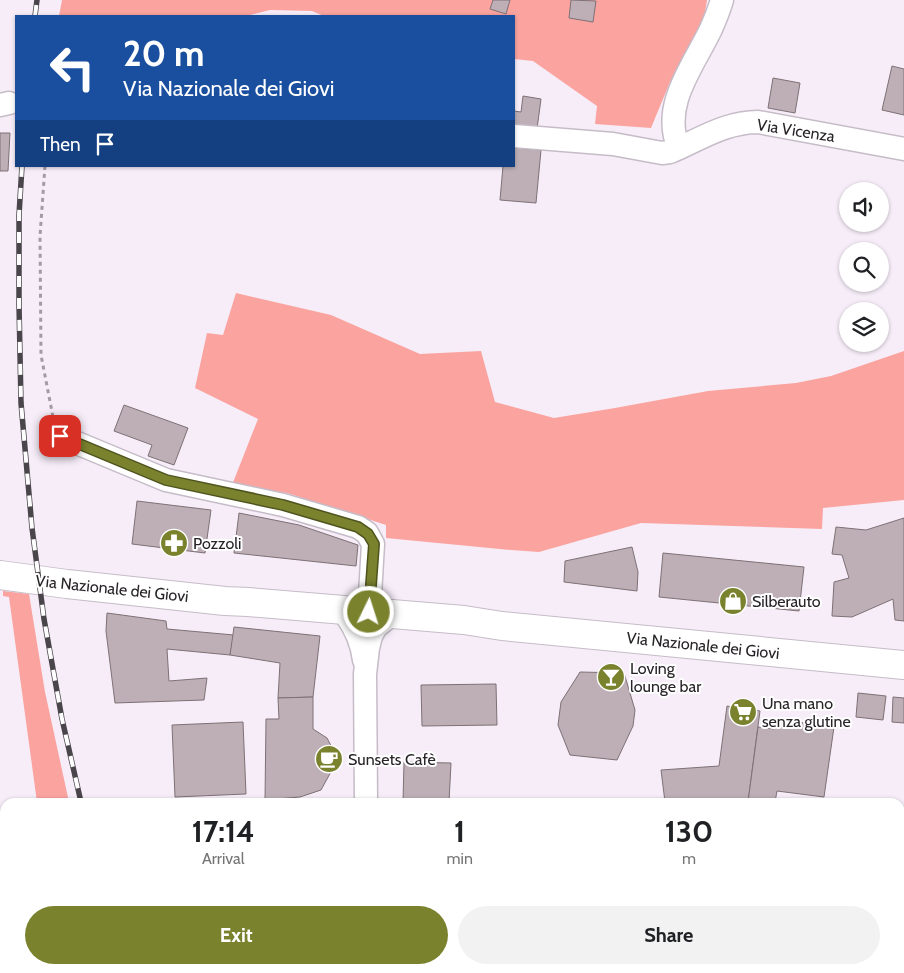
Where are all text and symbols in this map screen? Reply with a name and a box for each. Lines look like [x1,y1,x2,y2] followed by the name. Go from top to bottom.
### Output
[123,32,205,75] text: 20 m
[40,35,105,100] icon: left
[123,75,334,102] text: Via Nazionale dei Giovi
[756,115,836,146] street label: Via Vicenza
[91,130,119,158] icon: arrive
[40,133,81,156] text: Then
[839,182,889,352] map controls
[839,182,889,232] button: sound
[839,242,889,292] button: search
[839,302,889,352] button: layers
[39,415,81,457] pin
[46,422,74,450] icon: arrive
[159,528,189,558] pharmacy icon: Pozzoli
[193,534,241,553] place label: Pozzoli
[34,571,189,606] street label: Via Nazionale dei Giovi
[342,585,394,637] position arrow
[718,586,748,616] shop icon: Silberauto
[752,592,821,611] place label: Silberauto
[625,628,780,663] street label: Via Nazionale dei Giovi
[630,659,702,696] place label: Loving lounge bar
[596,662,626,692] bar icon: Loving lounge bar
[762,694,851,731] place label: Una mano senza glutine
[728,697,758,727] supermarket icon: Una mano senza glutine
[314,744,344,774] cafe icon: Sunsets Cafè
[348,750,436,769] place label: Sunsets Cafè
[192,813,255,850] text: 17:14
[454,813,465,850] text: 1
[665,813,713,850] text: 130
[202,849,245,868] text: Arrival
[446,849,473,868] text: min
[682,849,696,868] text: m
[25,906,448,964] button: Exit
[458,906,880,964] button: Share

